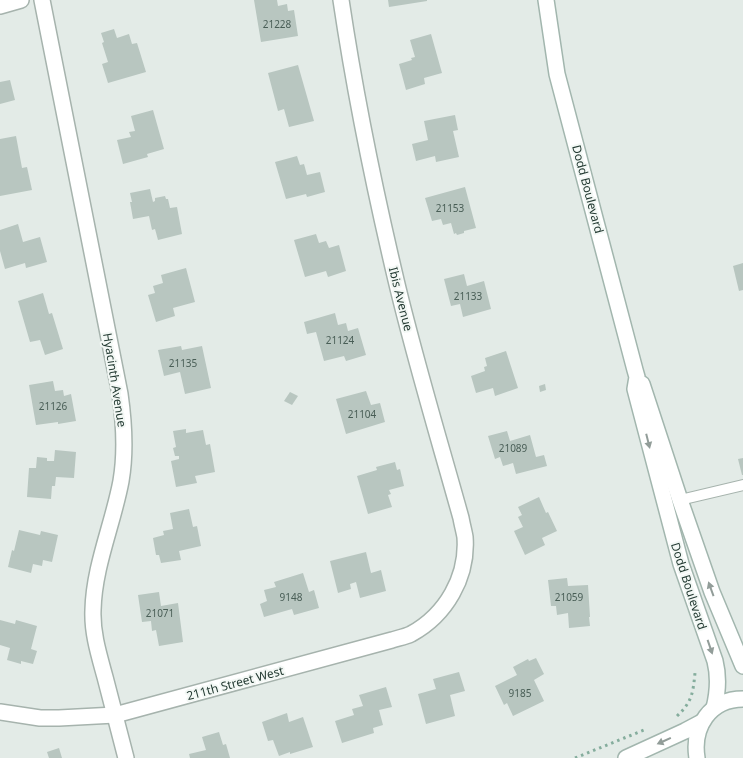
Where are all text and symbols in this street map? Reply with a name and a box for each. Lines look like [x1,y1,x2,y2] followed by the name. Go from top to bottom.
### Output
[263,17,292,31] house number: 21228
[568,143,608,235] street label: Dodd Boulevard
[436,201,465,215] house number: 21153
[385,265,417,333] street label: Ibis Avenue
[454,289,483,303] house number: 21133
[99,332,131,428] street label: Hyacinth Avenue
[326,333,355,347] house number: 21124
[169,356,198,370] house number: 21135
[39,399,68,413] house number: 21126
[348,407,377,421] house number: 21104
[644,434,652,449] one-way arrow
[499,441,528,455] house number: 21089
[667,540,711,632] street label: Dodd Boulevard
[707,581,715,596] one-way arrow
[280,590,303,604] house number: 9148
[555,590,584,604] house number: 21059
[146,606,174,620] house number: 21071
[706,640,714,655] one-way arrow
[185,662,286,704] street label: 211th Street West
[509,686,532,700] house number: 9185
[657,737,671,745] one-way arrow

